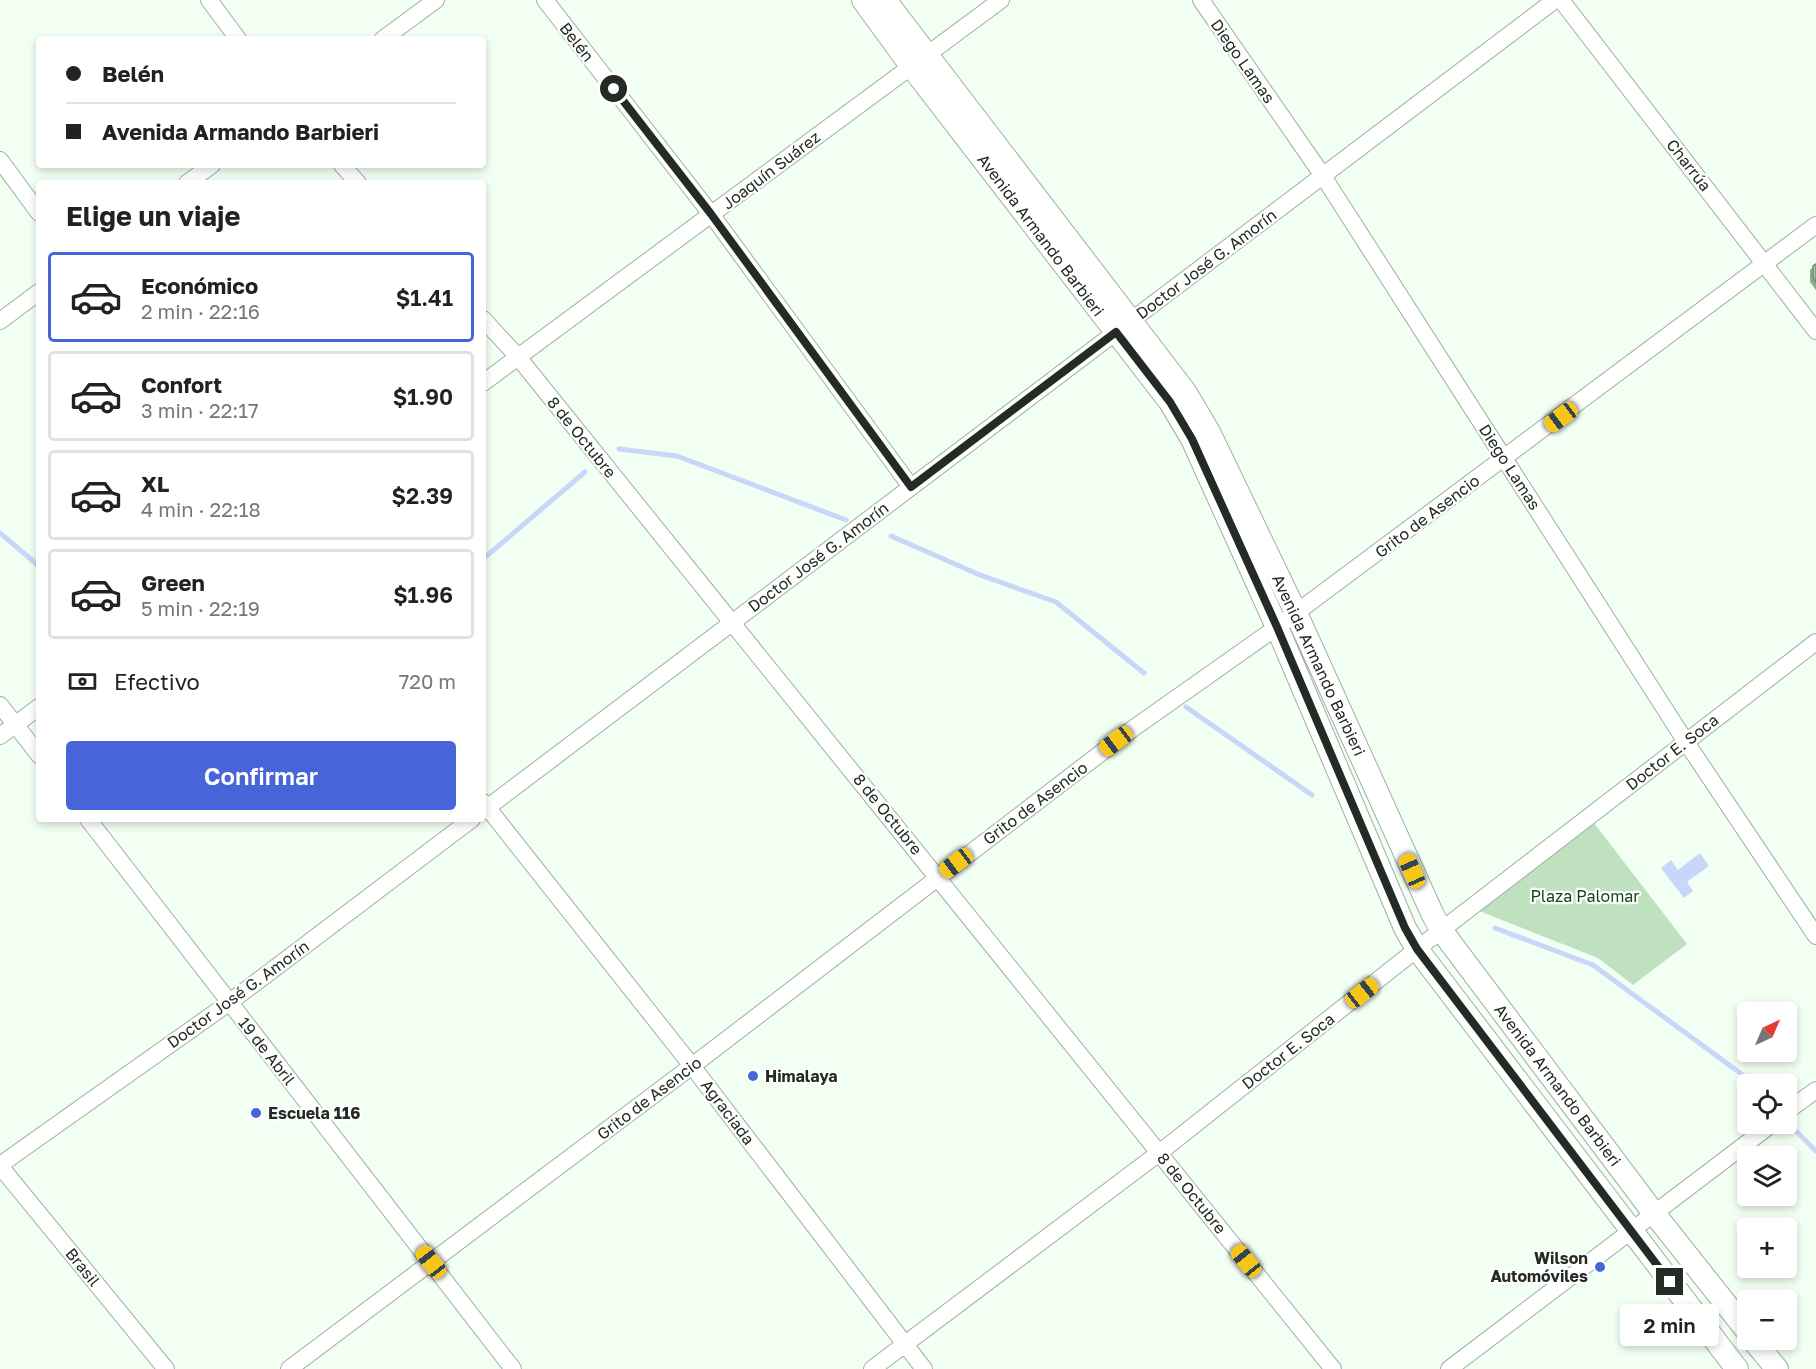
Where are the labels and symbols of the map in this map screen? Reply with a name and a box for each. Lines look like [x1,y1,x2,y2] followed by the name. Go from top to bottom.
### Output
[1207,15,1279,107] street label: Diego Lamas
[556,18,598,66] street label: Belén
[600,75,627,102] route start
[718,127,824,213] street label: Joaquín Suárez
[1662,135,1716,195] street label: Charrúa
[973,150,1109,320] street label: Avenida Armando Barbieri
[1132,205,1280,323] street label: Doctor José G. Amorín
[543,392,621,482] street label: 8 de Octubre
[1541,399,1581,435] car
[1475,420,1545,514] street label: Diego Lamas
[1371,470,1483,562] street label: Grito de Asencio
[744,498,892,616] street label: Doctor José G. Amorín
[1268,571,1370,759] street label: Avenida Armando Barbieri
[1622,710,1722,794] street label: Doctor E. Soca
[1096,723,1136,759] car
[979,757,1091,849] street label: Grito de Asencio
[849,769,927,859] street label: 8 de Octubre
[936,845,976,881] car
[1396,851,1428,891] car
[1530,886,1640,906] park label: Plaza Palomar
[163,936,313,1052] street label: Doctor José G. Amorín
[1342,975,1382,1011] car
[1490,1000,1626,1170] street label: Avenida Armando Barbieri
[1737,1002,1797,1062] north arrow
[1238,1009,1338,1093] street label: Doctor E. Soca
[234,1013,300,1089] street label: 19 de Abril
[593,1052,705,1144] street label: Grito de Asencio
[765,1066,838,1086] place label: Himalaya
[746,1069,760,1083] marker: Himalaya
[697,1075,759,1149] street label: Agraciada
[268,1103,360,1123] place label: Escuela 116
[249,1106,263,1120] marker: Escuela 116
[1153,1148,1231,1238] street label: 8 de Octubre
[1228,1241,1264,1281] car
[413,1242,449,1282] car
[61,1244,105,1290] street label: Brasil
[1490,1248,1588,1286] place label: Wilson Automóviles
[1593,1260,1607,1274] marker: Wilson Automóviles
[1656,1268,1683,1295] route end
[1620,1303,1720,1345] callout: 2 min

